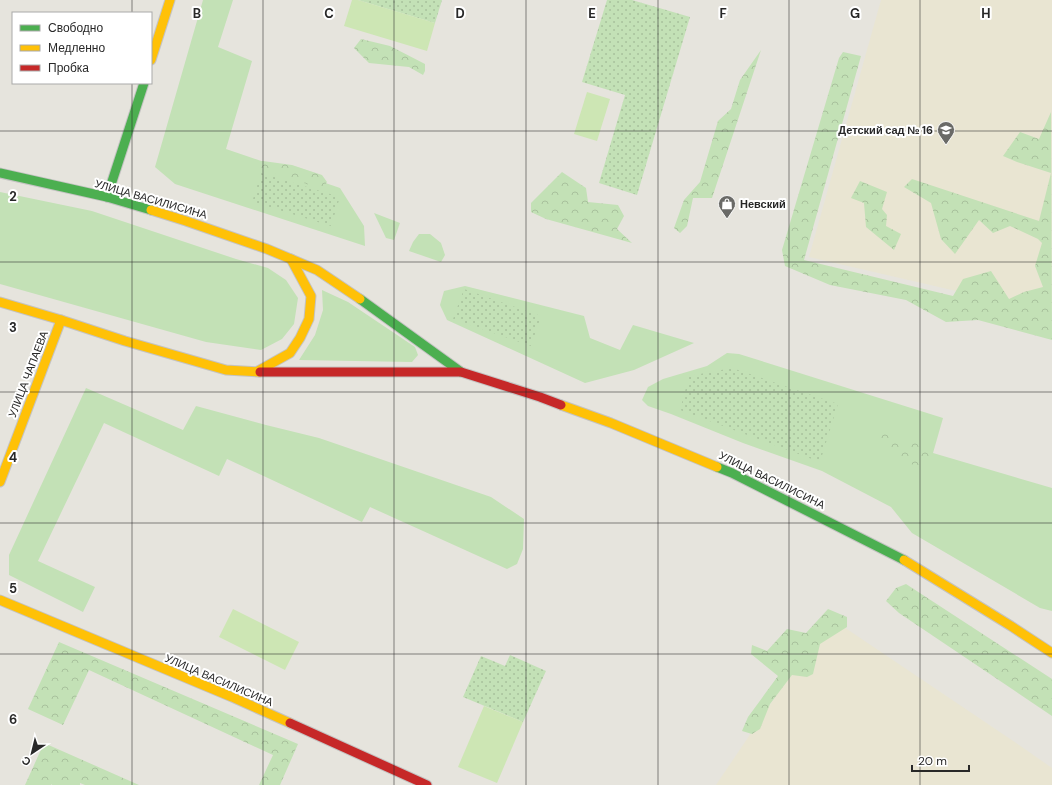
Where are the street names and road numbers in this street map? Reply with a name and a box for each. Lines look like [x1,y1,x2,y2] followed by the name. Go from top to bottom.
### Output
[93,176,209,222] street label: УЛИЦА ВАСИЛИСИНА
[5,328,51,419] street label: УЛИЦА ЧАПАЕВА
[717,448,828,512] street label: УЛИЦА ВАСИЛИСИНА
[163,651,276,709] street label: УЛИЦА ВАСИЛИСИНА

